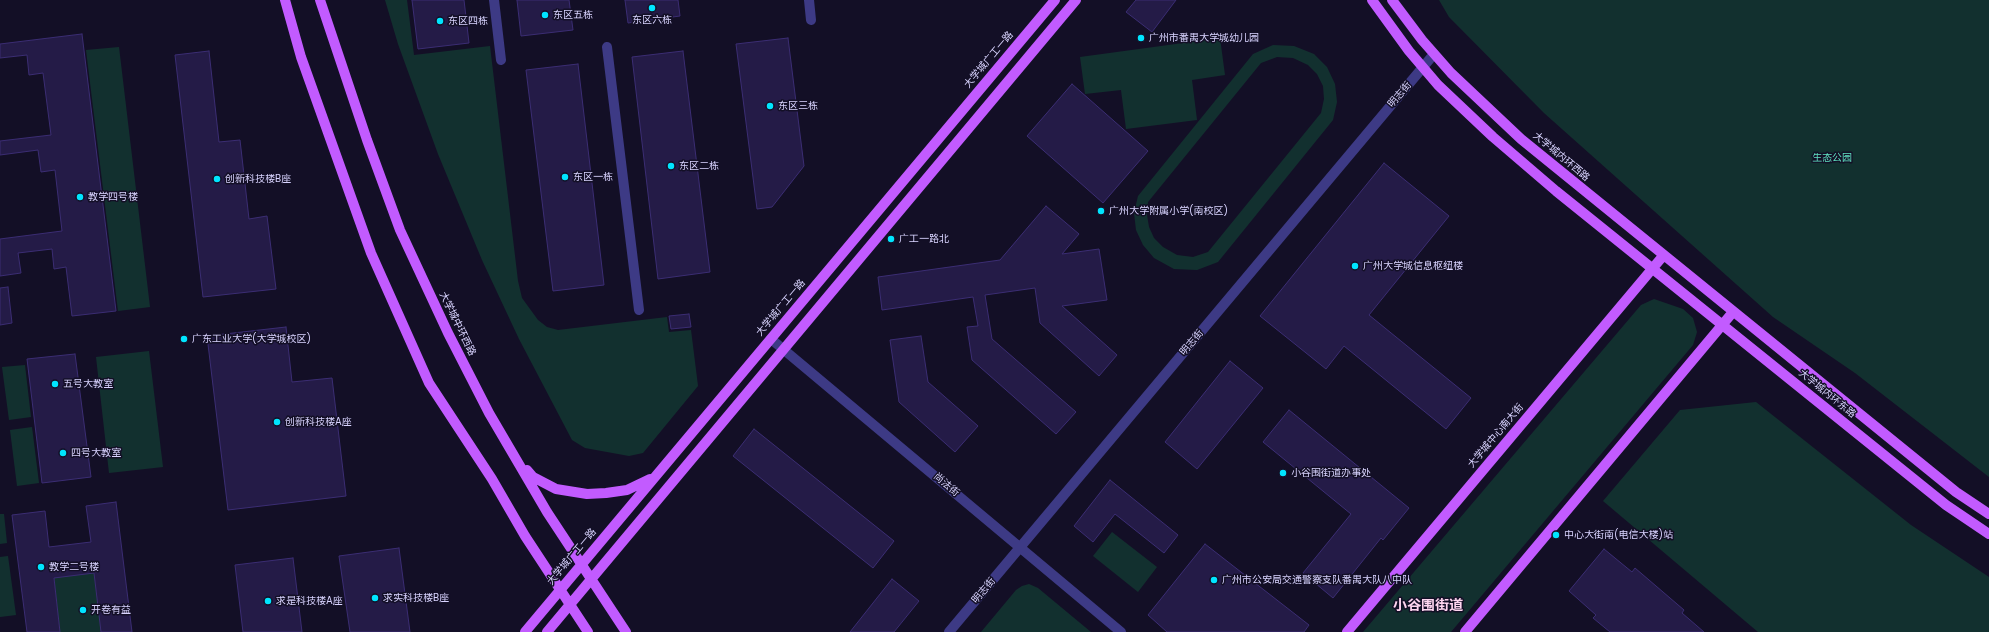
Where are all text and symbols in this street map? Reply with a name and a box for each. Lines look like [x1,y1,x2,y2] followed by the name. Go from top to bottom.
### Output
[647,3,657,13] marker: 东区六栋
[553,9,593,21] place label: 东区五栋
[540,10,550,20] marker: 东区五栋
[632,14,672,26] place label: 东区六栋
[448,15,488,27] place label: 东区四栋
[435,16,445,26] marker: 东区四栋
[962,29,1016,91] street label: 大学城广工一路
[1149,32,1259,44] place label: 广州市番禺大学城幼儿园
[1136,33,1146,43] marker: 广州市番禺大学城幼儿园
[1386,80,1414,110] street label: 明志街
[778,100,818,112] place label: 东区三栋
[765,101,775,111] marker: 东区三栋
[1530,130,1592,184] street label: 大学城内环西路
[1812,152,1852,164] park label: 生态公园
[679,160,719,172] place label: 东区二栋
[666,161,676,171] marker: 东区二栋
[573,171,613,183] place label: 东区一栋
[560,172,570,182] marker: 东区一栋
[225,173,291,185] place label: 创新科技楼B座
[212,174,222,184] marker: 创新科技楼B座
[88,191,138,203] place label: 教学四号楼
[75,192,85,202] marker: 教学四号楼
[1109,205,1228,217] place label: 广州大学附属小学(南校区)
[1096,206,1106,216] marker: 广州大学附属小学(南校区)
[899,233,949,245] place label: 广工一路北
[886,234,896,244] marker: 广工一路北
[1363,260,1463,272] place label: 广州大学城信息枢纽楼
[1350,261,1360,271] marker: 广州大学城信息枢纽楼
[754,277,808,339] street label: 大学城广工一路
[436,290,478,358] street label: 大学城中环西路
[1178,328,1206,358] street label: 明志街
[192,333,311,345] place label: 广东工业大学(大学城校区)
[179,334,189,344] marker: 广东工业大学(大学城校区)
[1796,367,1858,421] street label: 大学城内环东路
[63,378,113,390] place label: 五号大教室
[50,379,60,389] marker: 五号大教室
[1466,402,1526,470] street label: 大学城中心南大街
[285,416,352,428] place label: 创新科技楼A座
[272,417,282,427] marker: 创新科技楼A座
[71,447,121,459] place label: 四号大教室
[58,448,68,458] marker: 四号大教室
[1291,467,1371,479] place label: 小谷围街道办事处
[1278,468,1288,478] marker: 小谷围街道办事处
[931,471,961,499] street label: 尚法街
[545,526,599,588] street label: 大学城广工一路
[1564,529,1673,541] place label: 中心大街南(电信大楼)站
[1551,530,1561,540] marker: 中心大街南(电信大楼)站
[49,561,99,573] place label: 教学二号楼
[36,562,46,572] marker: 教学二号楼
[1222,574,1412,586] place label: 广州市公安局交通警察支队番禺大队八中队
[1209,575,1219,585] marker: 广州市公安局交通警察支队番禺大队八中队
[970,576,998,606] street label: 明志街
[383,592,449,604] place label: 求实科技楼B座
[370,593,380,603] marker: 求实科技楼B座
[276,595,343,607] place label: 求是科技楼A座
[263,596,273,606] marker: 求是科技楼A座
[1393,598,1463,614] district label: 小谷围街道
[91,604,131,616] place label: 开卷有益
[78,605,88,615] marker: 开卷有益

